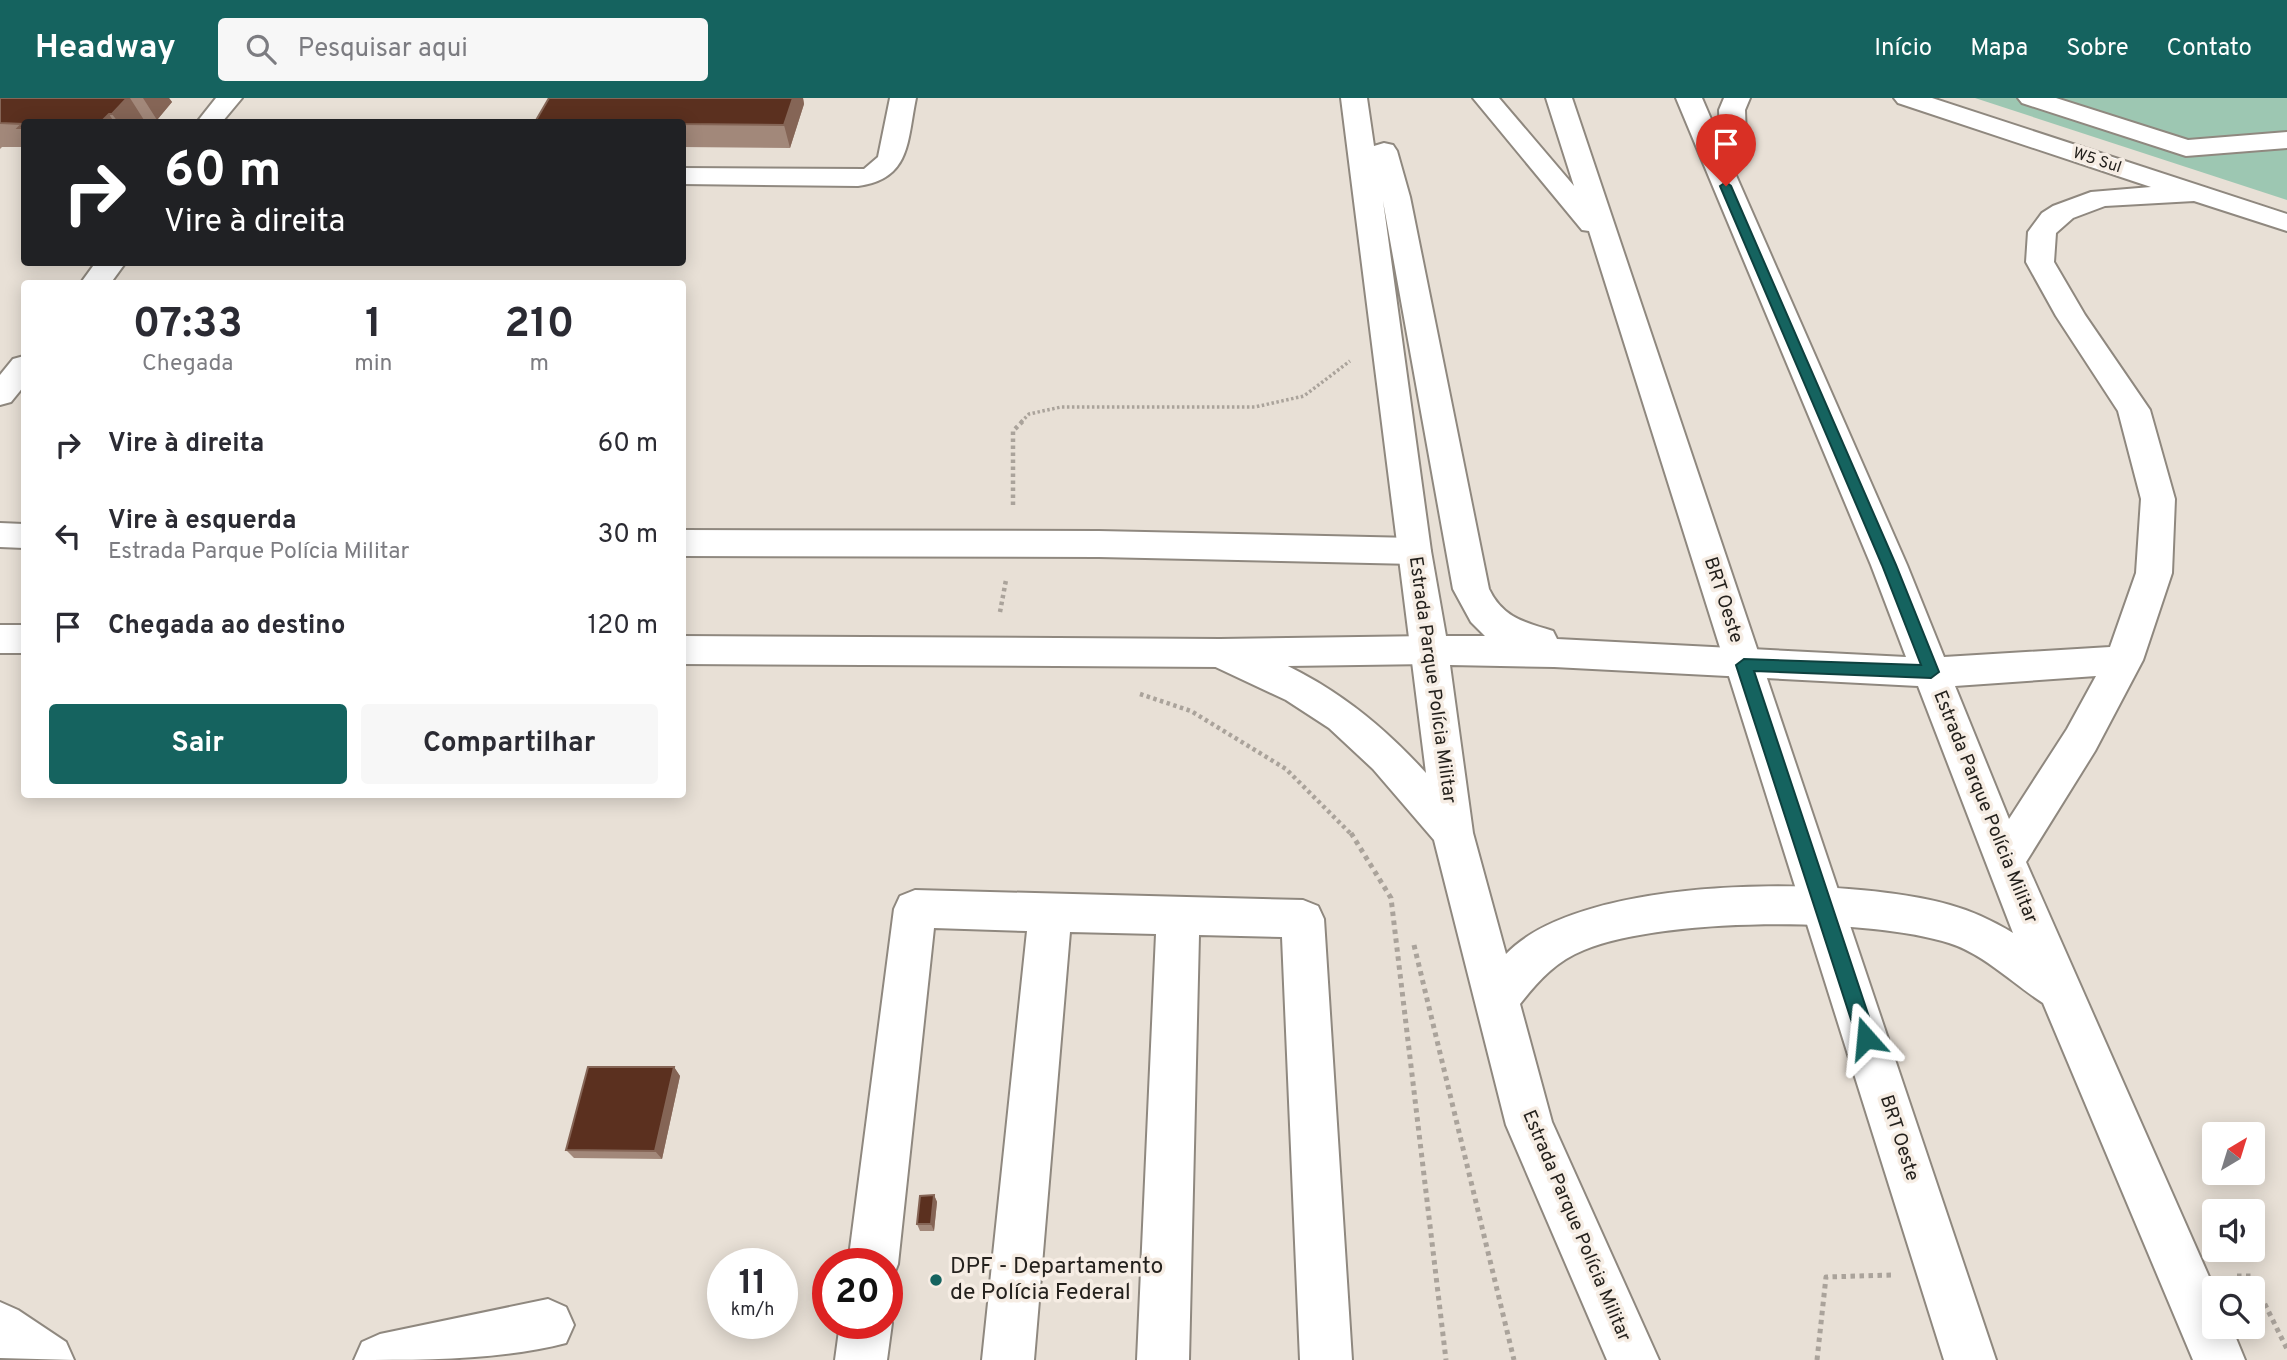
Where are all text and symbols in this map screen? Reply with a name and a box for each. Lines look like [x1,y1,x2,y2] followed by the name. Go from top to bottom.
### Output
[218,18,708,81] search box
[35,28,176,70] text: Headway
[242,30,280,68] icon: search
[298,33,468,66] text: Pesquisar aqui
[1874,34,1932,64] text: Início
[1970,34,2028,64] text: Mapa
[2066,34,2129,64] text: Sobre
[2167,34,2252,64] text: Contato
[1696,114,1756,186] pin
[1707,125,1745,163] icon: arrive
[164,142,282,204] text: 60 m
[2070,144,2124,178] street label: W5 Sul
[49,147,140,238] icon: right
[164,203,345,243] text: Vire à direita
[133,299,243,352] text: 07:33
[365,299,382,352] text: 1
[504,299,574,352] text: 210
[142,350,233,379] text: Chegada
[354,350,393,379] text: min
[530,350,549,379] text: m
[49,426,87,464] icon: right
[108,428,264,461] text: Vire à direita
[598,428,658,461] text: 60 m
[108,505,296,538] text: Vire à esquerda
[49,517,87,555] icon: left
[598,519,658,552] text: 30 m
[108,538,410,567] text: Estrada Parque Polícia Militar
[1698,554,1748,646] street label: BRT Oeste
[1403,555,1461,806] street label: Estrada Parque Polícia Militar
[49,608,87,646] icon: arrive
[108,610,345,643] text: Chegada ao destino
[588,610,658,643] text: 120 m
[1927,687,2043,928] street label: Estrada Parque Polícia Militar
[49,704,347,784] button: Sair
[361,704,658,784] button: Compartilhar
[1829,1001,1903,1075] position arrow
[1874,1092,1924,1184] street label: BRT Oeste
[1516,1107,1636,1346] street label: Estrada Parque Polícia Militar
[2202,1122,2264,1185] north arrow
[2202,1122,2265,1339] map controls
[2202,1199,2265,1262] button: sound
[812,1248,903,1339] speed limit sign: 20
[950,1253,1163,1308] place label: DPF - Departamento de Polícia Federal
[739,1262,767,1306] text: 11
[928,1272,944,1288] marker: DPF - Departamento de Polícia Federal
[2202,1276,2265,1339] button: search
[731,1299,774,1322] text: km/h

